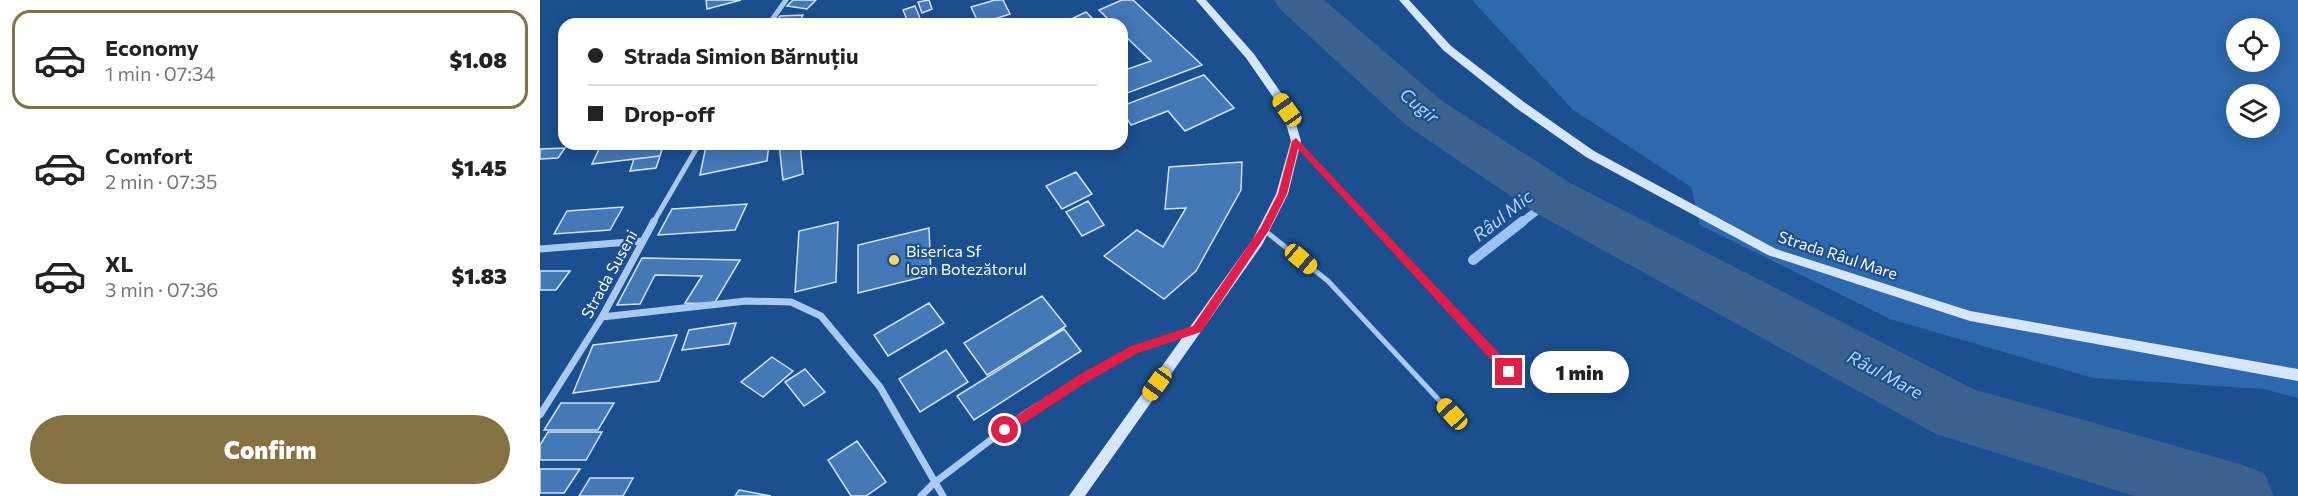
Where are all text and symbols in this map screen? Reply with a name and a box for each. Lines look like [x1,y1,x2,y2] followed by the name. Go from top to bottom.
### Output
[2226,18,2280,138] map controls
[2226,18,2280,72] button: locate
[33,33,87,87] icon: car
[105,34,199,61] text: Economy
[624,42,859,69] text: Strada Simion Bărnuțiu
[450,46,507,73] text: $1.08
[105,61,215,85] text: 1 min · 07:34
[1396,83,1444,128] water label: Cugir
[2226,84,2280,138] button: layers
[1269,90,1305,130] car
[624,100,715,127] text: Drop-off
[33,141,87,195] icon: car
[105,142,193,169] text: Comfort
[451,154,507,181] text: $1.45
[105,169,218,193] text: 2 min · 07:35
[1468,185,1537,245] water label: Râul Mic
[576,226,641,321] street label: Strada Suseni
[1776,226,1900,283] street label: Strada Râul Mare
[906,241,1027,278] place label: Biserica Sf Ioan Botezătorul
[1281,241,1321,277] car
[33,249,87,303] icon: car
[105,250,133,277] text: XL
[887,253,901,267] marker: Biserica Sf Ioan Botezătorul
[452,262,507,289] text: $1.83
[105,277,218,301] text: 3 min · 07:36
[1844,345,1927,403] water label: Râul Mare
[1530,351,1629,393] callout: 1 min
[1495,358,1522,385] route end
[1555,360,1604,384] text: 1 min
[1139,364,1175,404] car
[1433,395,1471,433] car
[30,415,510,484] button: Confirm
[991,416,1018,443] route start

